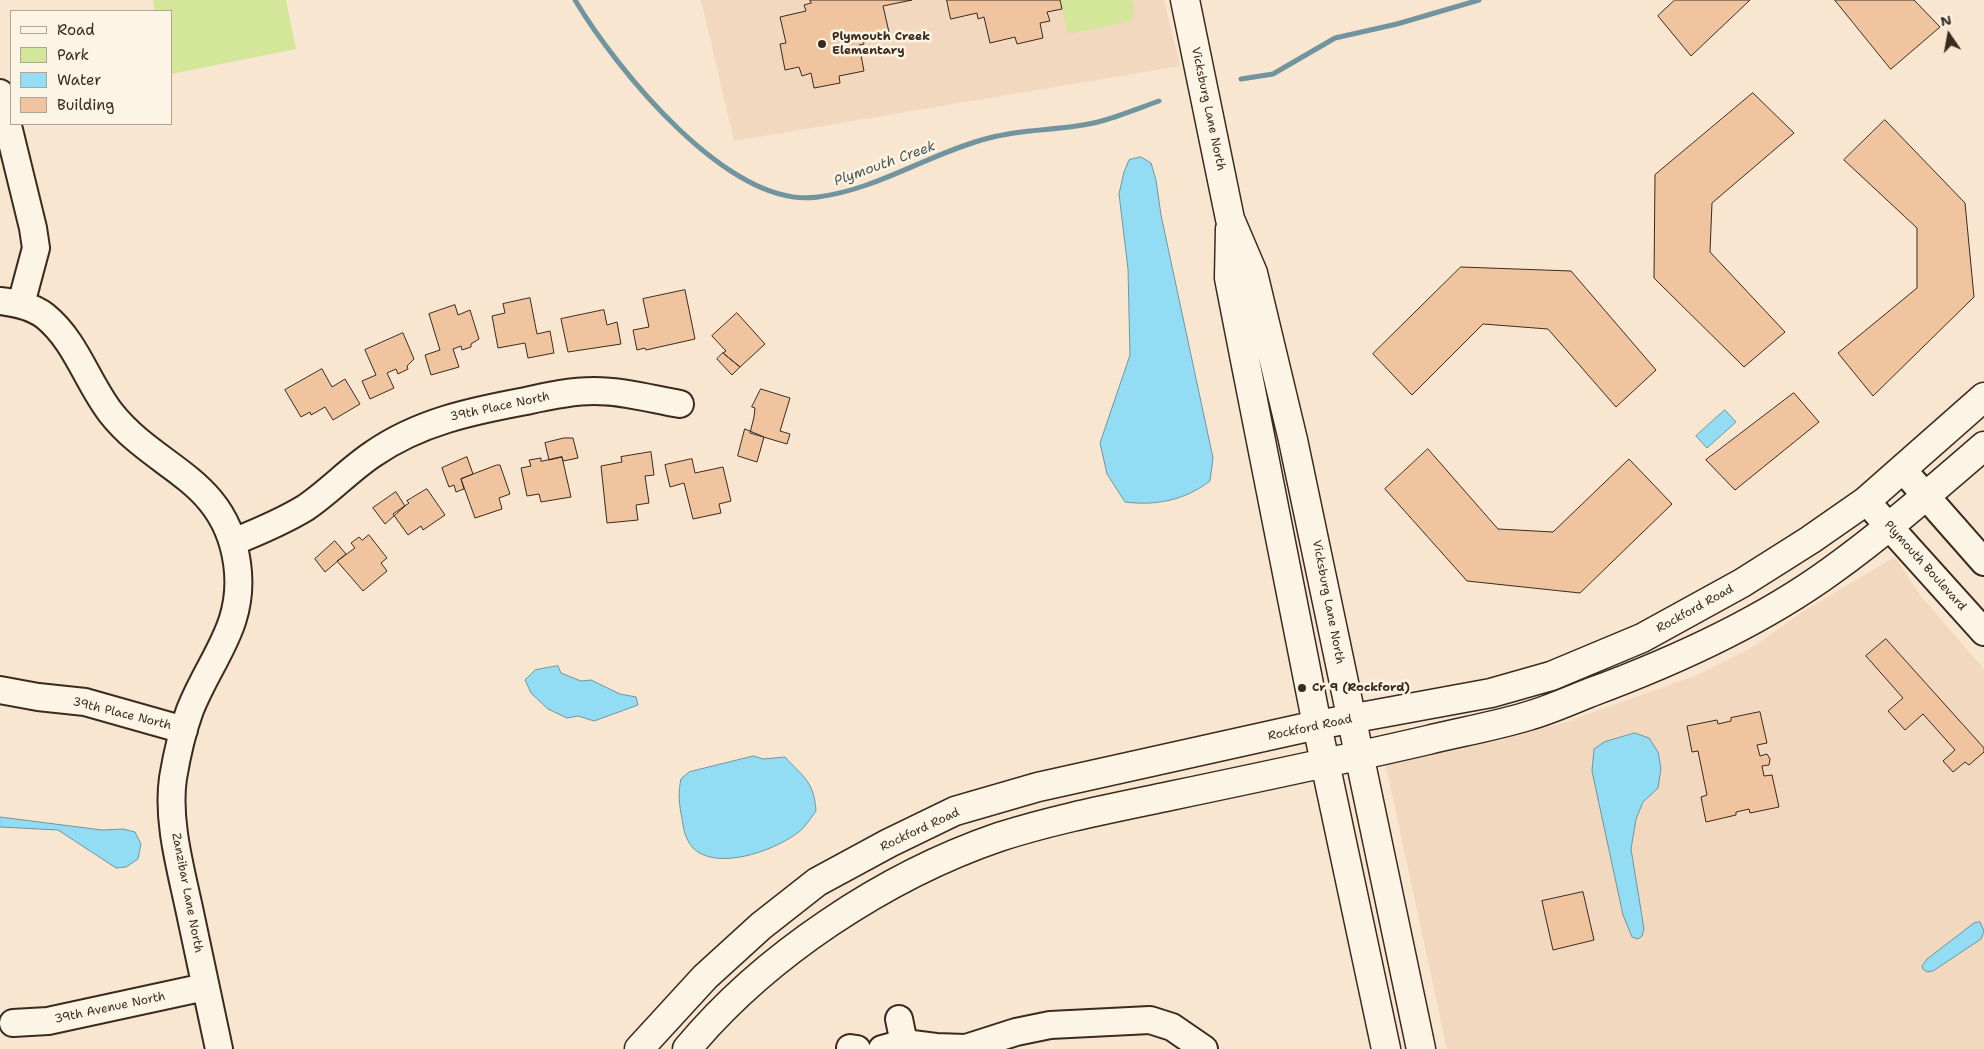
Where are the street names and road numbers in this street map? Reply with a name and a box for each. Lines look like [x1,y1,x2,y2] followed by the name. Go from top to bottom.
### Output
[1188,46,1228,172] street label: Vicksburg Lane North
[449,389,551,425] street label: 39th Place North
[1881,518,1969,614] street label: Plymouth Boulevard
[1309,539,1347,665] street label: Vicksburg Lane North
[1654,582,1736,636] street label: Rockford Road
[71,695,173,733] street label: 39th Place North
[1267,712,1353,744] street label: Rockford Road
[878,805,962,855] street label: Rockford Road
[168,832,206,954] street label: Zanzibar Lane North
[53,989,167,1027] street label: 39th Avenue North

